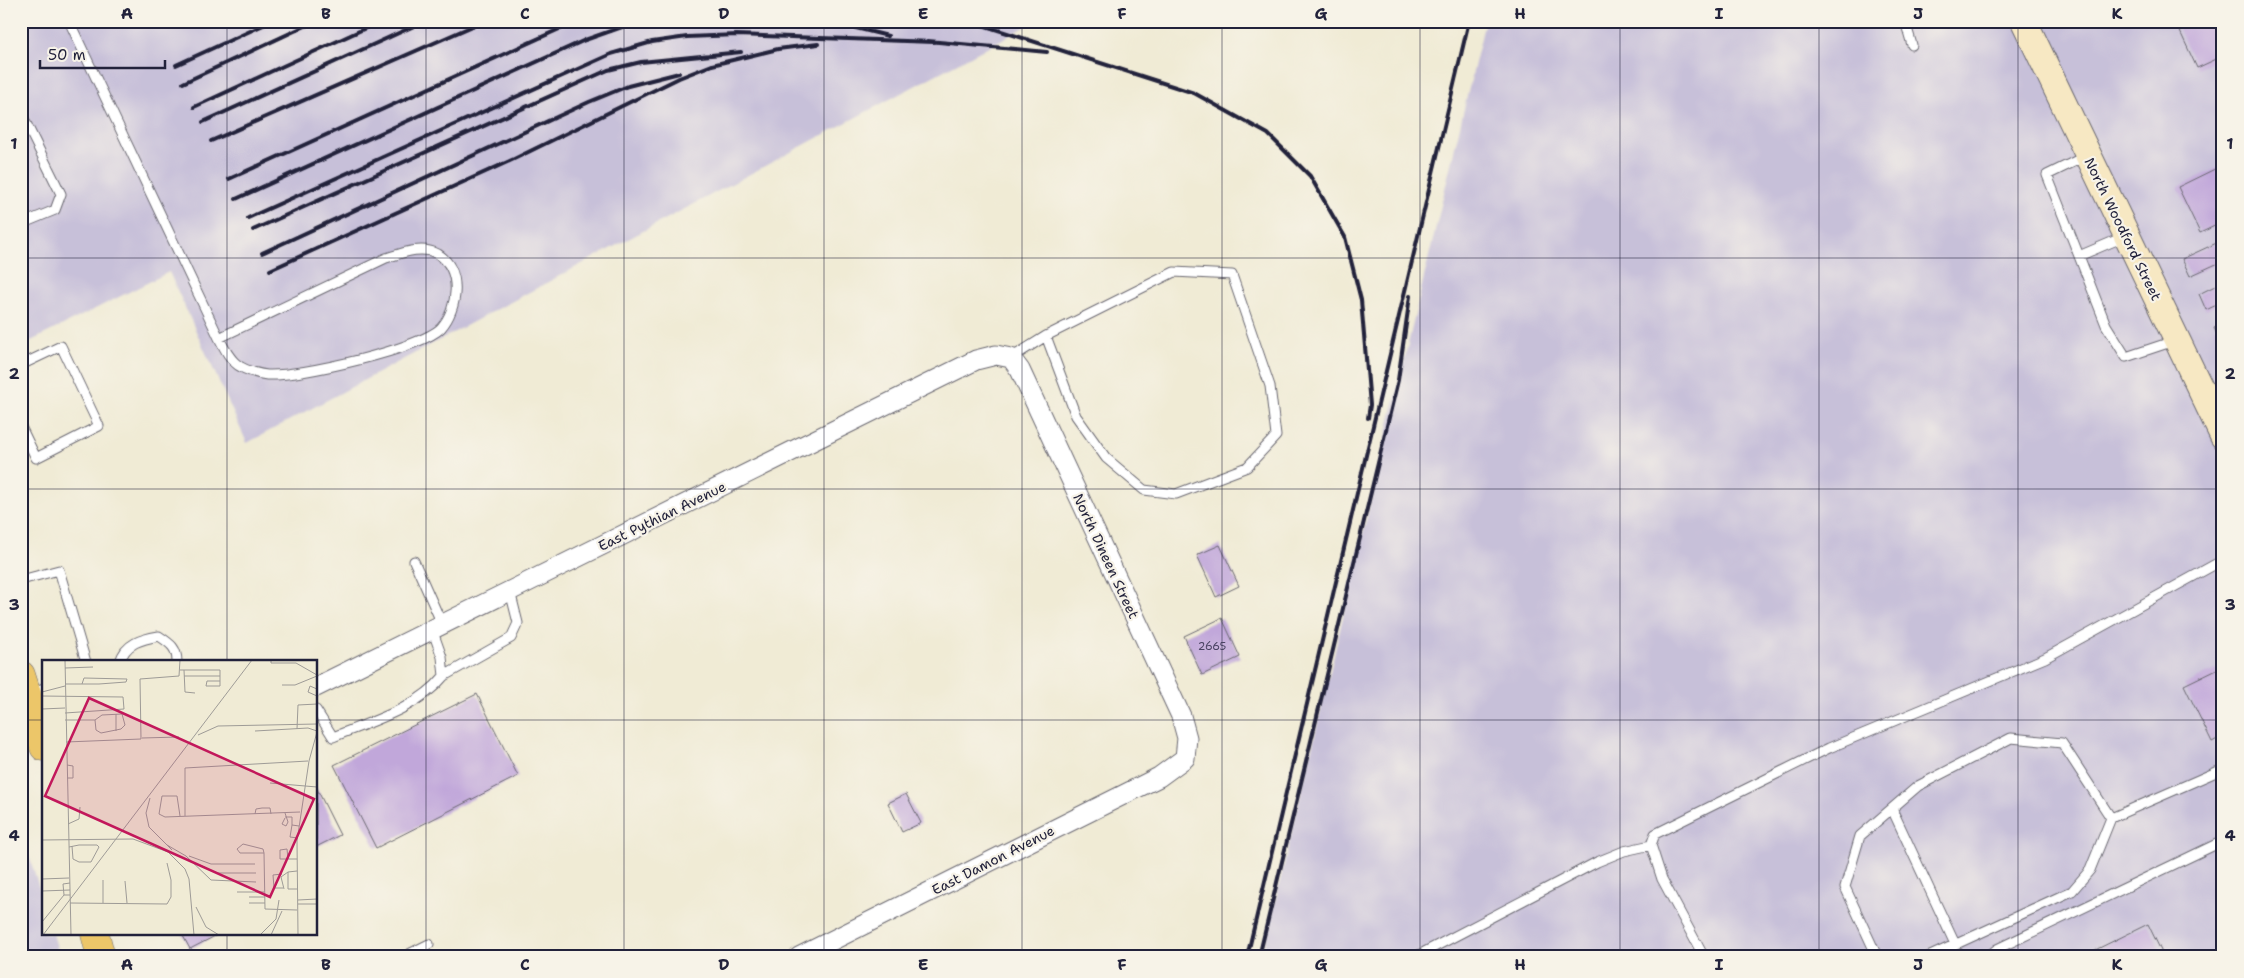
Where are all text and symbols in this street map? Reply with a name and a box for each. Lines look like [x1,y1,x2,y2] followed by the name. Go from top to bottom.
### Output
[121,3,133,24] text: A
[321,3,331,24] text: B
[520,3,530,24] text: C
[718,3,730,24] text: D
[918,3,928,24] text: E
[1117,3,1127,24] text: F
[1315,3,1328,24] text: G
[1514,3,1526,24] text: H
[1715,3,1724,24] text: I
[1913,3,1923,24] text: J
[2112,3,2123,24] text: K
[40,38,165,70] scale bar
[48,45,86,65] text: 50 m
[10,133,18,154] text: 1
[2226,133,2234,154] text: 1
[2081,155,2165,303] street label: North Woodford Street
[8,363,20,384] text: 2
[2224,363,2236,384] text: 2
[595,477,729,555] street label: East Pythian Avenue
[1069,491,1143,621] street label: North Dineen Street
[8,594,20,615] text: 3
[2224,594,2236,615] text: 3
[1198,639,1227,654] house number: 2665
[42,660,318,936] inset map
[929,821,1058,899] street label: East Damon Avenue
[8,825,20,846] text: 4
[2224,825,2236,846] text: 4
[121,954,133,975] text: A
[321,954,331,975] text: B
[520,954,530,975] text: C
[718,954,730,975] text: D
[918,954,928,975] text: E
[1117,954,1127,975] text: F
[1315,954,1328,975] text: G
[1514,954,1526,975] text: H
[1715,954,1724,975] text: I
[1913,954,1923,975] text: J
[2112,954,2123,975] text: K

